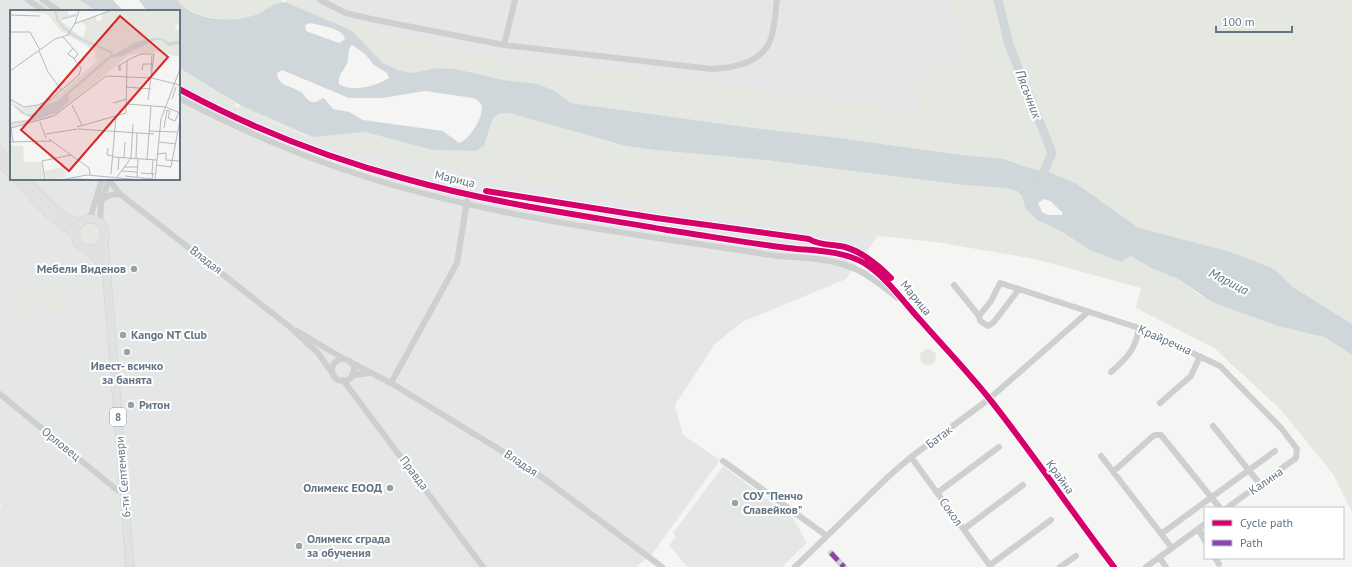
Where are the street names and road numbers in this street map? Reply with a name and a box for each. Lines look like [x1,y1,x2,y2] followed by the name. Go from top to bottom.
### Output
[433,167,477,190] street label: Марица
[187,242,226,277] street label: Владая
[897,277,935,318] street label: Марица
[1136,321,1194,358] street label: Крайречна
[110,408,126,426] road number: 8
[923,422,955,451] street label: Батак
[39,423,84,464] street label: Орловец
[111,436,134,518] street label: 6-ти Септември
[502,446,541,479] street label: Владая
[397,453,432,493] street label: Правда
[1043,457,1078,497] street label: Крайна
[1246,463,1286,498] street label: Калина
[936,495,967,529] street label: Сокол

